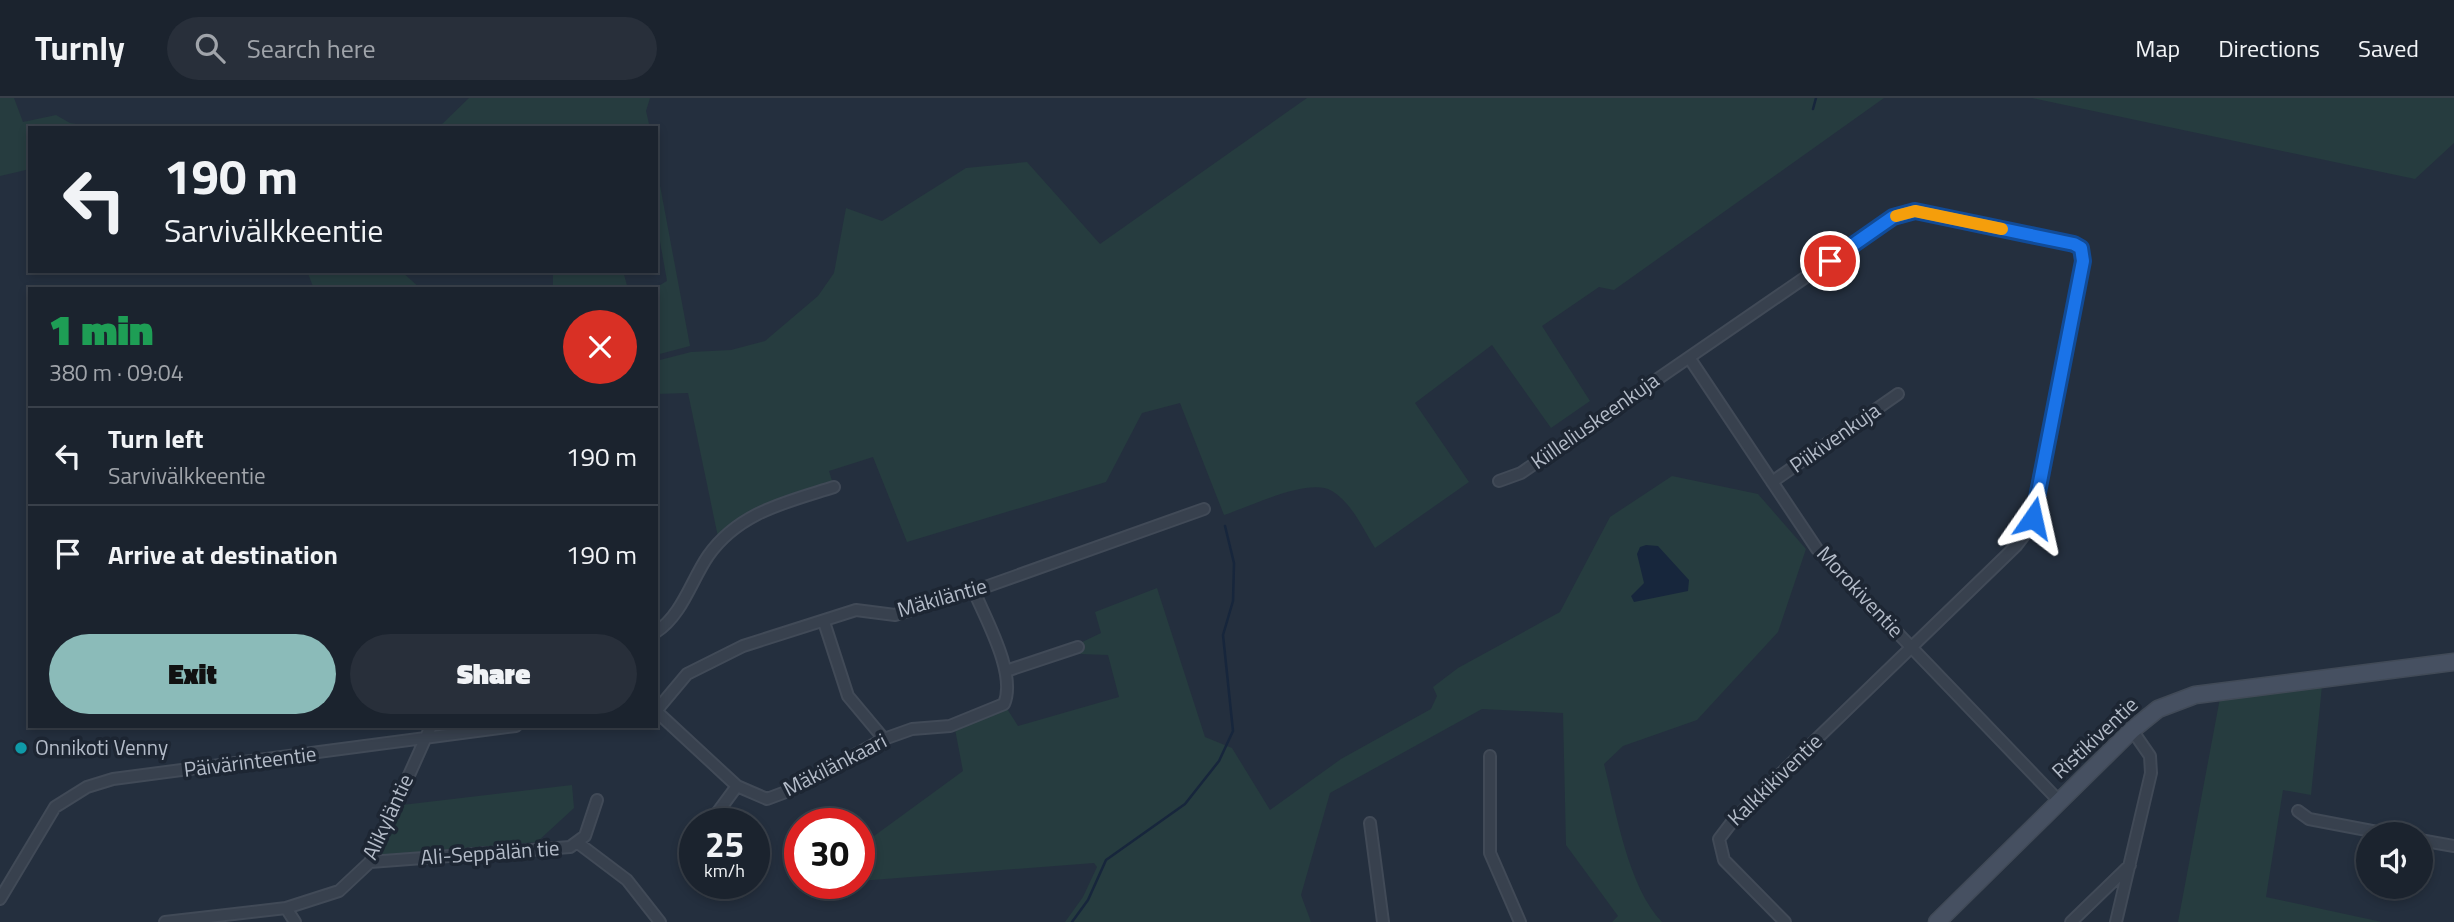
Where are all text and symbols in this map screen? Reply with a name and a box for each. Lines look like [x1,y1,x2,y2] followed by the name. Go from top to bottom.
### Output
[167,17,657,80] search box
[35,23,125,73] text: Turnly
[191,29,229,67] icon: search
[247,29,376,68] text: Search here
[2135,30,2180,66] text: Map
[2218,30,2320,66] text: Directions
[2358,30,2419,66] text: Saved
[164,138,298,213] text: 190 m
[49,154,140,245] icon: left
[164,206,383,254] text: Sarvivälkkeentie
[1800,231,1860,291] pin
[1811,242,1849,280] icon: arrive
[49,297,153,361] text: 1 min
[563,310,637,384] button: close
[49,355,184,390] text: 380 m · 09:04
[1524,364,1666,476] street label: Kiilleliuskeenkuja
[1782,394,1887,480] street label: Piikivenkuja
[108,419,203,458] text: Turn left
[49,437,87,475] icon: left
[566,437,637,476] text: 190 m
[108,458,266,493] text: Sarvivälkkeentie
[1996,481,2070,555] position arrow
[49,535,87,573] icon: arrive
[108,535,338,574] text: Arrive at destination
[566,535,637,574] text: 190 m
[1810,538,1912,645] street label: Morokiventie
[893,569,990,625] street label: Mäkiläntie
[49,634,336,714] button: Exit
[350,634,637,714] button: Share
[2044,689,2145,786] street label: Ristikiventie
[777,724,892,804] street label: Mäkilänkaari
[1720,726,1829,833] street label: Kalkkikiventie
[35,731,168,763] place label: Onnikoti Venny
[182,737,318,785] street label: Päivärinteentie
[13,740,29,756] marker: Onnikoti Venny
[353,768,421,865] street label: Alikyläntie
[784,808,875,899] speed limit sign: 30
[705,817,744,871] text: 25
[2356,822,2433,899] map controls
[2356,822,2433,899] button: sound
[419,831,560,873] street label: Ali-Seppälän tie
[704,857,745,884] text: km/h

